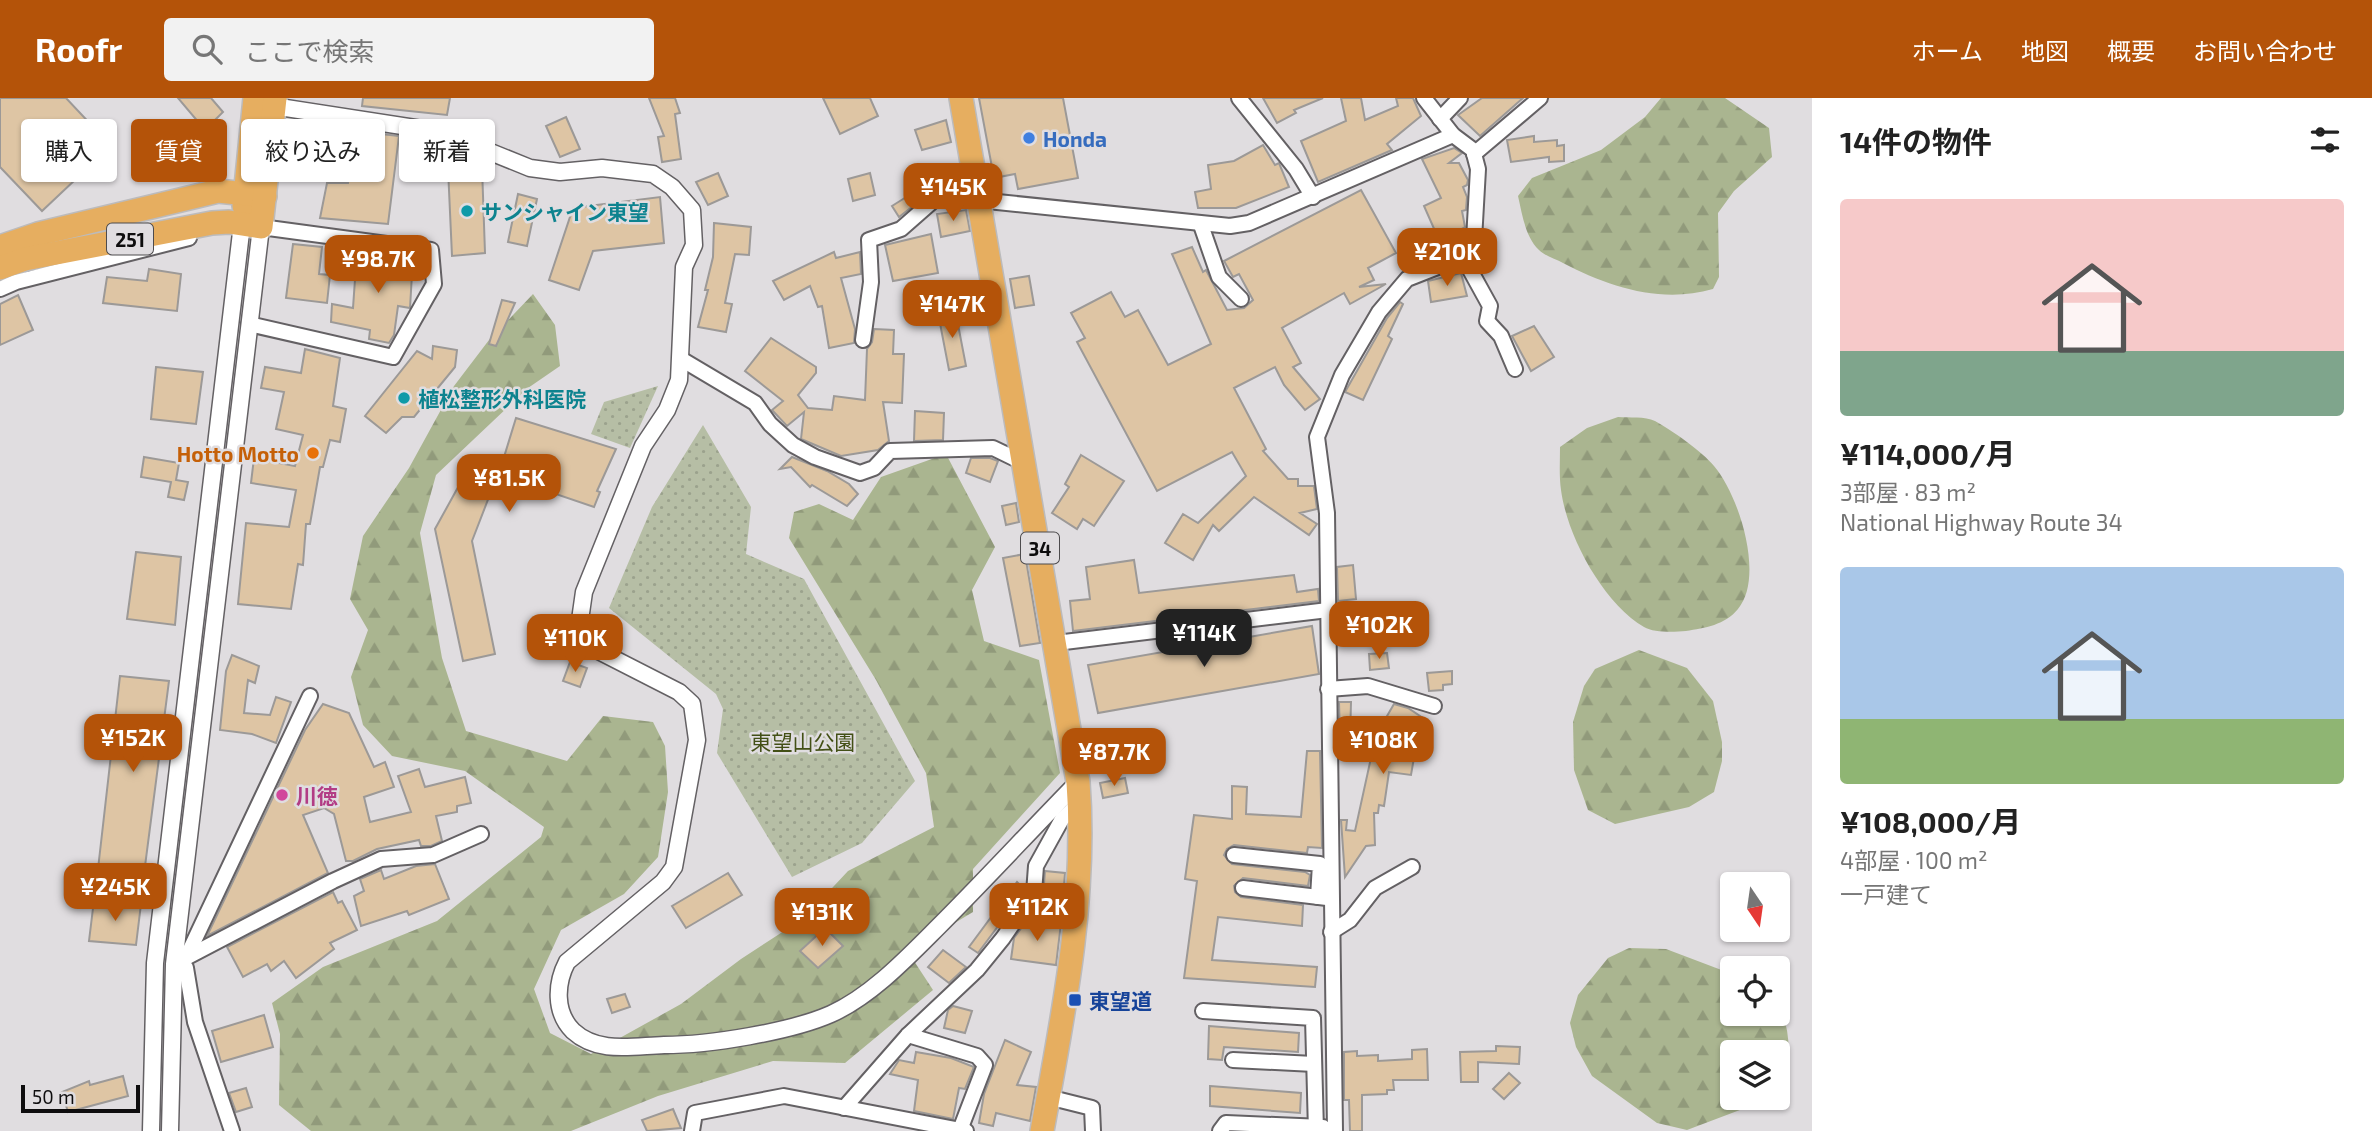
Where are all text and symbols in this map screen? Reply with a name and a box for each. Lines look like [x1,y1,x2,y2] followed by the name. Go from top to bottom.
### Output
[164,18,654,81] search box
[35,29,122,69] text: Roofr
[188,30,226,68] icon: search
[244,35,374,66] text: ここで検索
[1912,36,1983,65] text: ホーム
[2021,36,2069,65] text: 地図
[2107,36,2155,65] text: 概要
[2193,36,2337,65] text: お問い合わせ
[21,119,117,182] chip: 購入
[131,119,227,182] chip: 賃貸
[241,119,385,182] chip: 絞り込み
[399,119,495,182] chip: 新着
[2306,121,2344,159] icon: filters
[1840,123,1992,159] text: 14件の物件
[1043,126,1107,151] place label: Honda
[1021,130,1037,146] marker: Honda
[904,164,1002,223] pin: ¥145K
[919,172,987,200] text: ¥145K
[481,199,649,224] place label: サンシャイン東望
[459,203,475,219] marker: サンシャイン東望
[107,223,153,254] road number: 251
[1398,228,1496,288] pin: ¥210K
[321,236,435,295] pin: ¥98.7K
[1413,237,1481,265] text: ¥210K
[341,244,415,272] text: ¥98.7K
[2029,245,2155,371] icon: home
[903,280,1001,340] pin: ¥147K
[919,289,985,317] text: ¥147K
[418,386,586,411] place label: 植松整形外科医院
[396,390,412,406] marker: 植松整形外科医院
[1840,435,2016,471] text: ¥114,000/月
[177,441,299,466] place label: Hotto Motto
[305,445,321,461] marker: Hotto Motto
[452,454,566,514] pin: ¥81.5K
[473,463,545,491] text: ¥81.5K
[1840,478,1976,506] text: 3部屋 · 83 m²
[1840,508,2123,536] text: National Highway Route 34
[1021,533,1059,564] road number: 34
[1330,602,1428,661] pin: ¥102K
[1155,610,1253,669] pin: ¥114K
[1345,610,1413,638] text: ¥102K
[2029,613,2155,739] icon: home
[526,614,624,674] pin: ¥110K
[1172,618,1236,646] text: ¥114K
[543,623,607,651] text: ¥110K
[84,714,182,774] pin: ¥152K
[1334,716,1432,776] pin: ¥108K
[100,723,166,751] text: ¥152K
[1349,725,1417,753] text: ¥108K
[1057,728,1171,788] pin: ¥87.7K
[751,729,856,754] park label: 東望山公園
[1078,737,1150,765] text: ¥87.7K
[296,783,338,808] place label: 川徳
[274,787,290,803] marker: 川徳
[1840,803,2021,839] text: ¥108,000/月
[1840,846,1988,874] text: 4部屋 · 100 m²
[66,864,164,923] pin: ¥245K
[80,872,150,900] text: ¥245K
[1720,872,1790,942] north arrow
[1720,872,1790,1110] map controls
[1840,880,1932,908] text: 一戸建て
[988,884,1086,943] pin: ¥112K
[773,888,871,948] pin: ¥131K
[1005,892,1069,920] text: ¥112K
[791,897,853,925] text: ¥131K
[1720,956,1790,1026] button: locate
[1089,988,1152,1013] place label: 東望道
[1067,992,1083,1008] marker: 東望道
[1720,1040,1790,1110] button: layers
[21,1082,140,1114] scale bar
[32,1085,75,1108] text: 50 m

